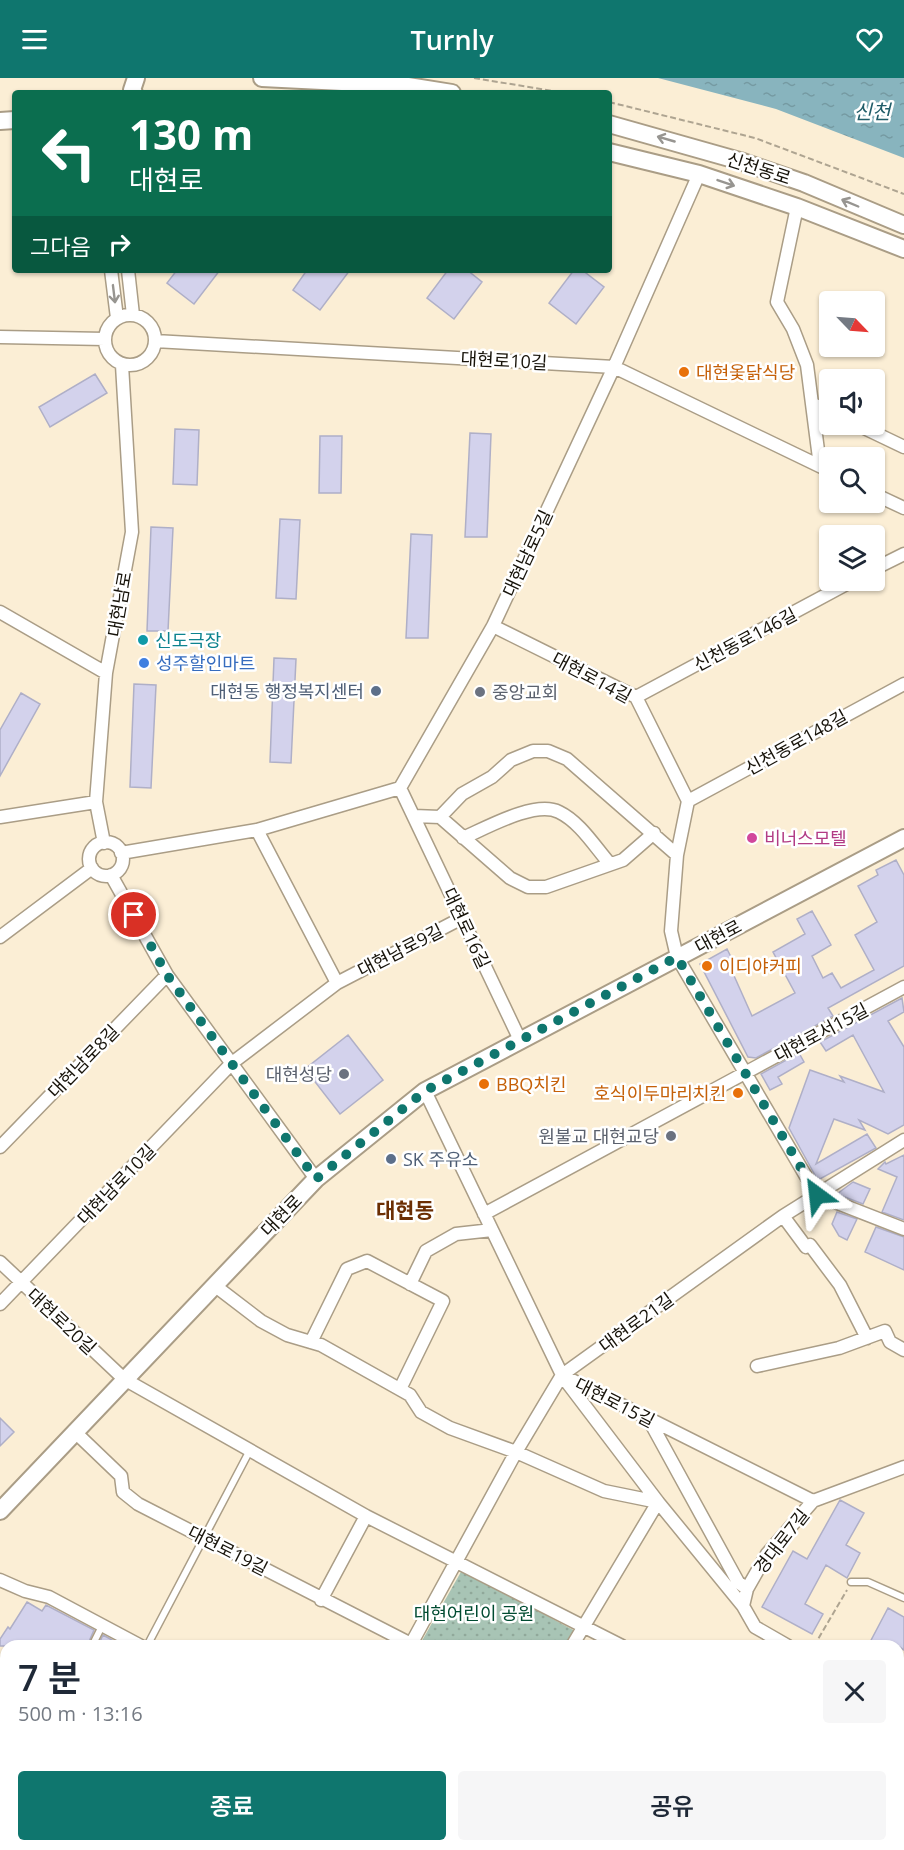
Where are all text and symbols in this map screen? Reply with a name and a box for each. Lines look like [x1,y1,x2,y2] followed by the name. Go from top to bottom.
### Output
[410,21,494,58] text: Turnly
[18,23,51,56] icon: menu
[853,23,886,56] icon: heart
[854,98,893,125] water label: 신천
[129,105,253,162] text: 130 m
[30,114,108,192] icon: left
[657,133,676,145] one-way arrow
[724,146,794,190] street label: 신천동로
[129,161,204,198] text: 대현로
[716,178,735,189] one-way arrow
[841,197,860,208] one-way arrow
[103,228,136,261] icon: right
[30,231,91,261] text: 그다음
[109,284,120,304] one-way arrow
[819,291,885,357] north arrow
[819,291,885,591] map controls
[460,346,548,374] street label: 대현로10길
[696,360,795,384] place label: 대현옻닭식당
[677,365,691,379] marker: 대현옻닭식당
[819,369,885,435] button: sound
[819,447,885,513] button: search
[496,506,558,600] street label: 대현남로5길
[819,525,885,591] button: layers
[101,569,137,639] street label: 대현남로
[689,602,801,676] street label: 신천동로146길
[155,628,221,652] place label: 신도극장
[136,633,150,647] marker: 신도극장
[548,646,636,708] street label: 대현로14길
[156,651,255,675] place label: 성주할인마트
[137,656,151,670] marker: 성주할인마트
[210,679,364,703] place label: 대현동 행정복지센터
[492,680,558,704] place label: 중앙교회
[369,684,383,698] marker: 대현동 행정복지센터
[473,685,487,699] marker: 중앙교회
[740,704,852,780] street label: 신천동로148길
[764,826,847,850] place label: 비너스모텔
[745,831,759,845] marker: 비너스모텔
[438,884,496,972] street label: 대현로16길
[108,889,159,940] pin
[117,898,150,931] icon: arrive
[690,914,746,958] street label: 대현로
[353,918,447,982] street label: 대현남로9길
[719,954,802,978] place label: 이디야커피
[700,959,714,973] marker: 이디야커피
[770,997,872,1067] street label: 대현로서15길
[42,1019,124,1103] street label: 대현남로8길
[266,1062,332,1086] place label: 대현성당
[337,1067,351,1081] marker: 대현성당
[496,1072,566,1096] place label: BBQ치킨
[477,1077,491,1091] marker: BBQ치킨
[594,1081,726,1105] place label: 호식이두마리치킨
[731,1086,745,1100] marker: 호식이두마리치킨
[538,1124,659,1148] place label: 원불교 대현교당
[664,1129,678,1143] marker: 원불교 대현교당
[71,1138,161,1230] street label: 대현남로10길
[403,1147,478,1171] place label: SK 주유소
[384,1152,398,1166] marker: SK 주유소
[785,1163,849,1227] position arrow
[255,1189,307,1241] street label: 대현로
[376,1196,434,1224] district label: 대현동
[22,1283,102,1359] street label: 대현로20길
[594,1287,678,1357] street label: 대현로21길
[571,1372,659,1432] street label: 대현로15길
[748,1503,814,1579] street label: 경대로7길
[184,1520,272,1580] street label: 대현로19길
[414,1601,534,1625] park label: 대현어린이 공원
[18,1653,81,1702] text: 7 분
[823,1660,886,1723] button: close
[18,1700,143,1727] text: 500 m · 13:16
[18,1771,446,1840] button: 종료
[458,1771,886,1840] button: 공유

